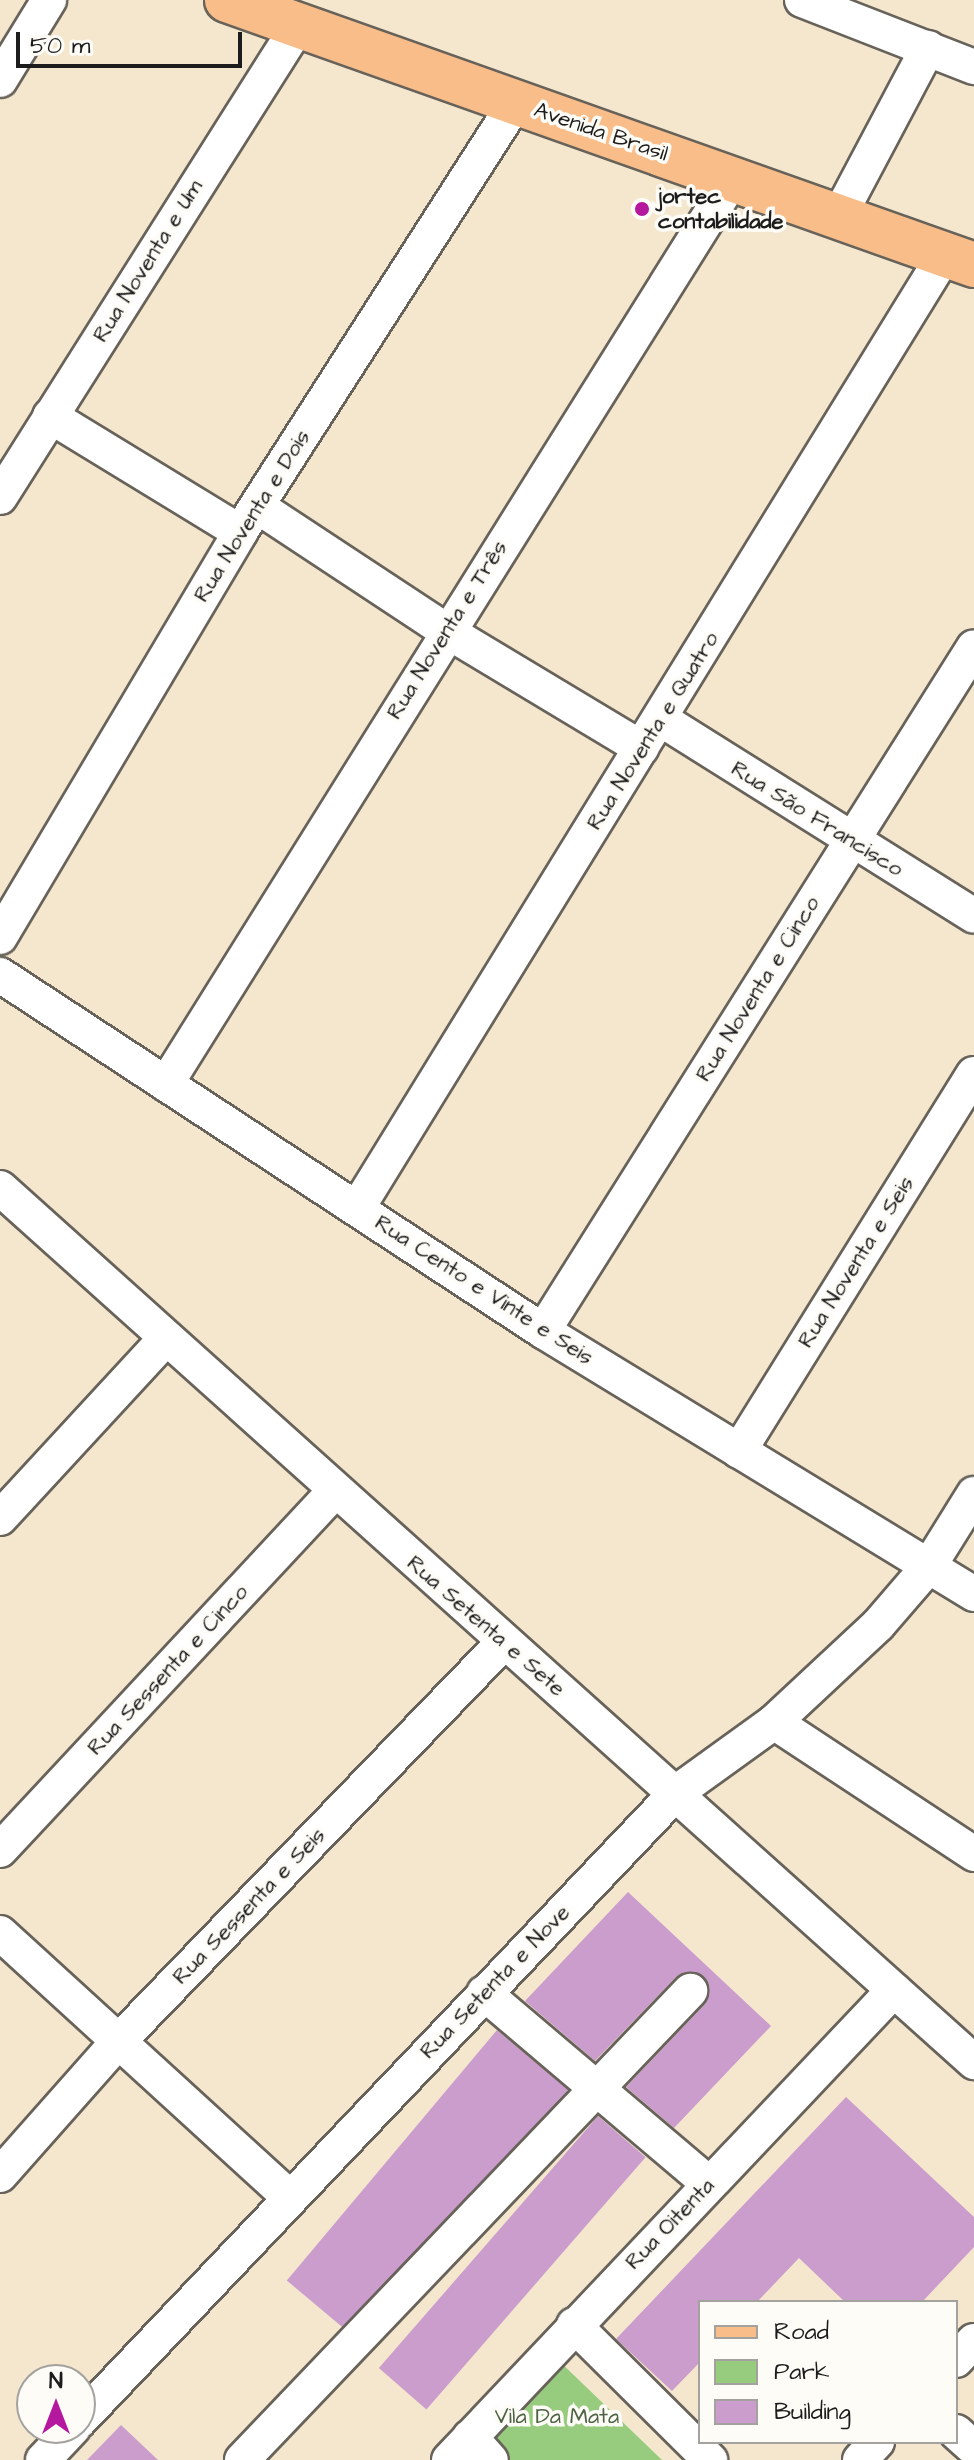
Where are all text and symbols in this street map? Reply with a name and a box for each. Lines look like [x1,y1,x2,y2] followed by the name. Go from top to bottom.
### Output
[20,16,246,66] scale bar
[30,29,90,63] text: 50 m
[531,97,671,167] street label: Avenida Brasil
[87,175,209,347] street label: Rua Noventa e Um
[658,183,784,234] place label: jortec contabilidade
[633,200,651,218] marker: jortec contabilidade
[188,425,316,607] street label: Rua Noventa e Dois
[381,536,513,724] street label: Rua Noventa e Três
[581,627,725,835] street label: Rua Noventa e Quatro
[726,755,908,883] street label: Rua São Francisco
[690,892,826,1086] street label: Rua Noventa e Cinco
[793,1171,919,1353] street label: Rua Noventa e Seis
[370,1209,598,1371] street label: Rua Cento e Vinte e Seis
[401,1550,571,1702] street label: Rua Setenta e Sete
[82,1579,254,1761] street label: Rua Sessenta e Cinco
[167,1822,331,1990] street label: Rua Sessenta e Seis
[415,1900,575,2064] street label: Rua Setenta e Nove
[620,2173,720,2275] street label: Rua Oitenta
[698,2300,958,2444] legend
[774,2315,829,2349] text: Road
[774,2355,830,2389] text: Park
[16,2364,96,2444] north arrow
[49,2366,63,2397] text: N
[774,2395,851,2429] text: Building
[495,2404,619,2430] park label: Vila Da Mata

